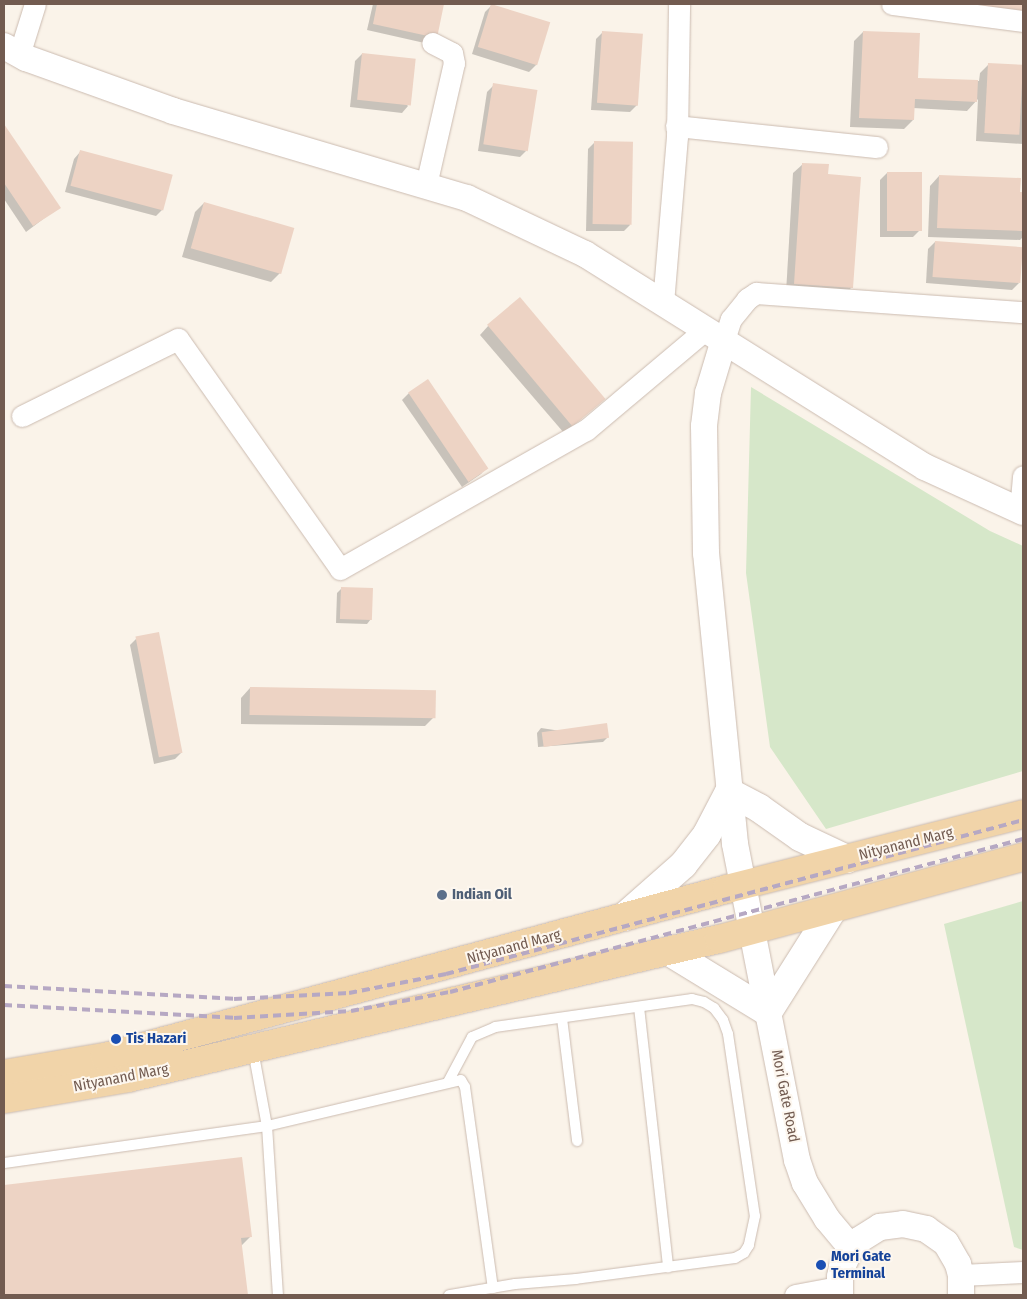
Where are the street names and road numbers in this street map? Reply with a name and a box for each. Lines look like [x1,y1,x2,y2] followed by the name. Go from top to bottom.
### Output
[857,824,955,864] street label: Nityanand Marg
[465,926,563,968] street label: Nityanand Marg
[767,1048,803,1144] street label: Mori Gate Road
[72,1060,170,1096] street label: Nityanand Marg

